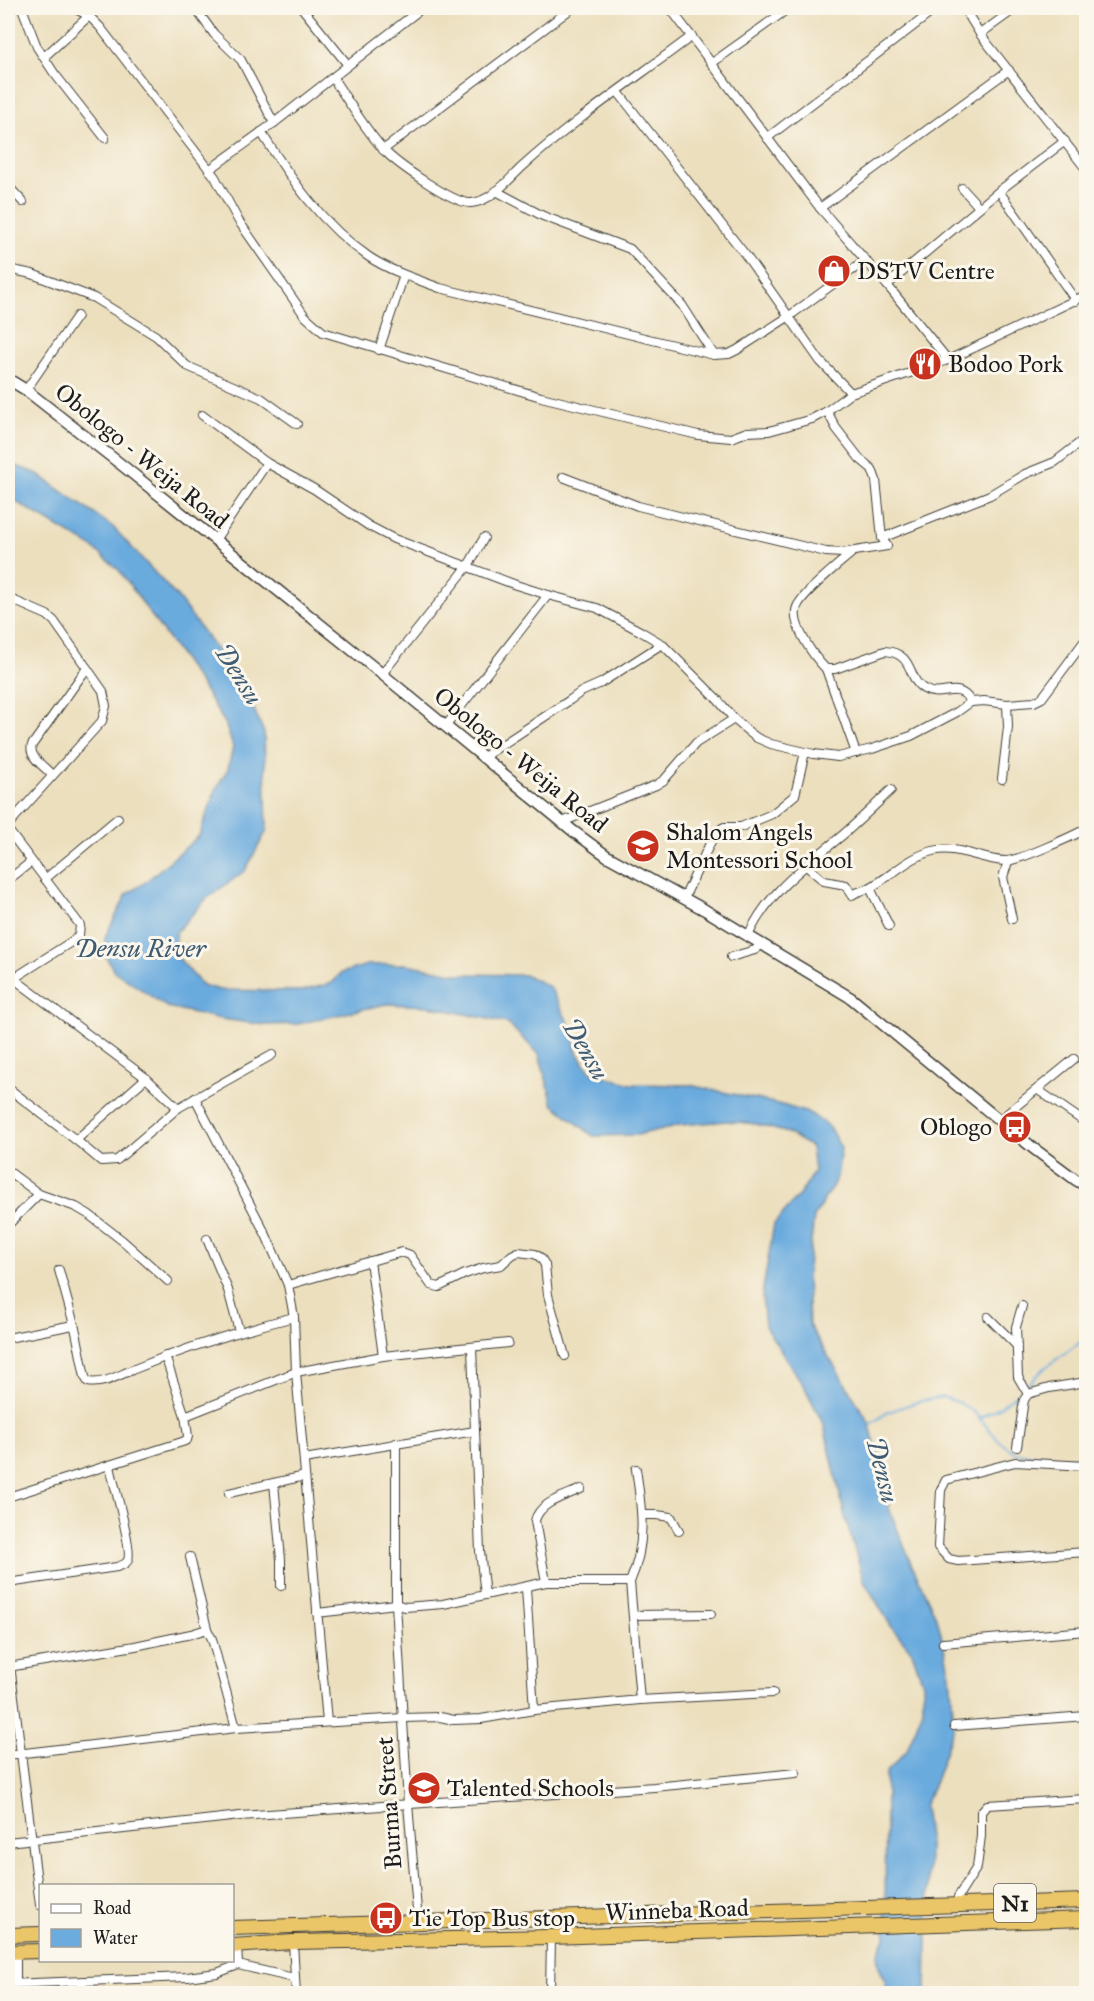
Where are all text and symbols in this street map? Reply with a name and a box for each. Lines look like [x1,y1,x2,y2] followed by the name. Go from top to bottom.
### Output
[816,253,852,289] shop icon: DSTV Centre
[857,256,995,286] place label: DSTV Centre
[907,346,943,382] restaurant icon: Bodoo Pork
[948,349,1064,379] place label: Bodoo Pork
[49,377,235,535] street label: Obologo - Weija Road
[208,637,270,711] water label: Densu
[428,681,614,839] street label: Obologo - Weija Road
[666,817,853,875] place label: Shalom Angels Montessori School
[625,828,661,864] school or university icon: Shalom Angels Montessori School
[74,932,207,964] water label: Densu River
[555,1012,617,1086] water label: Densu
[997,1109,1033,1145] bus stop icon: Oblogo
[920,1112,992,1142] place label: Oblogo
[859,1434,907,1506] water label: Densu
[369,1735,409,1870] street label: Burma Street
[406,1770,442,1806] school or university icon: Talented Schools
[447,1773,614,1803] place label: Talented Schools
[39,1884,234,1962] legend
[994,1884,1036,1922] road number: N1
[605,1893,749,1927] street label: Winneba Road
[93,1897,131,1919] text: Road
[368,1900,404,1936] bus stop icon: Tie Top Bus stop
[409,1903,575,1933] place label: Tie Top Bus stop
[93,1927,138,1949] text: Water

